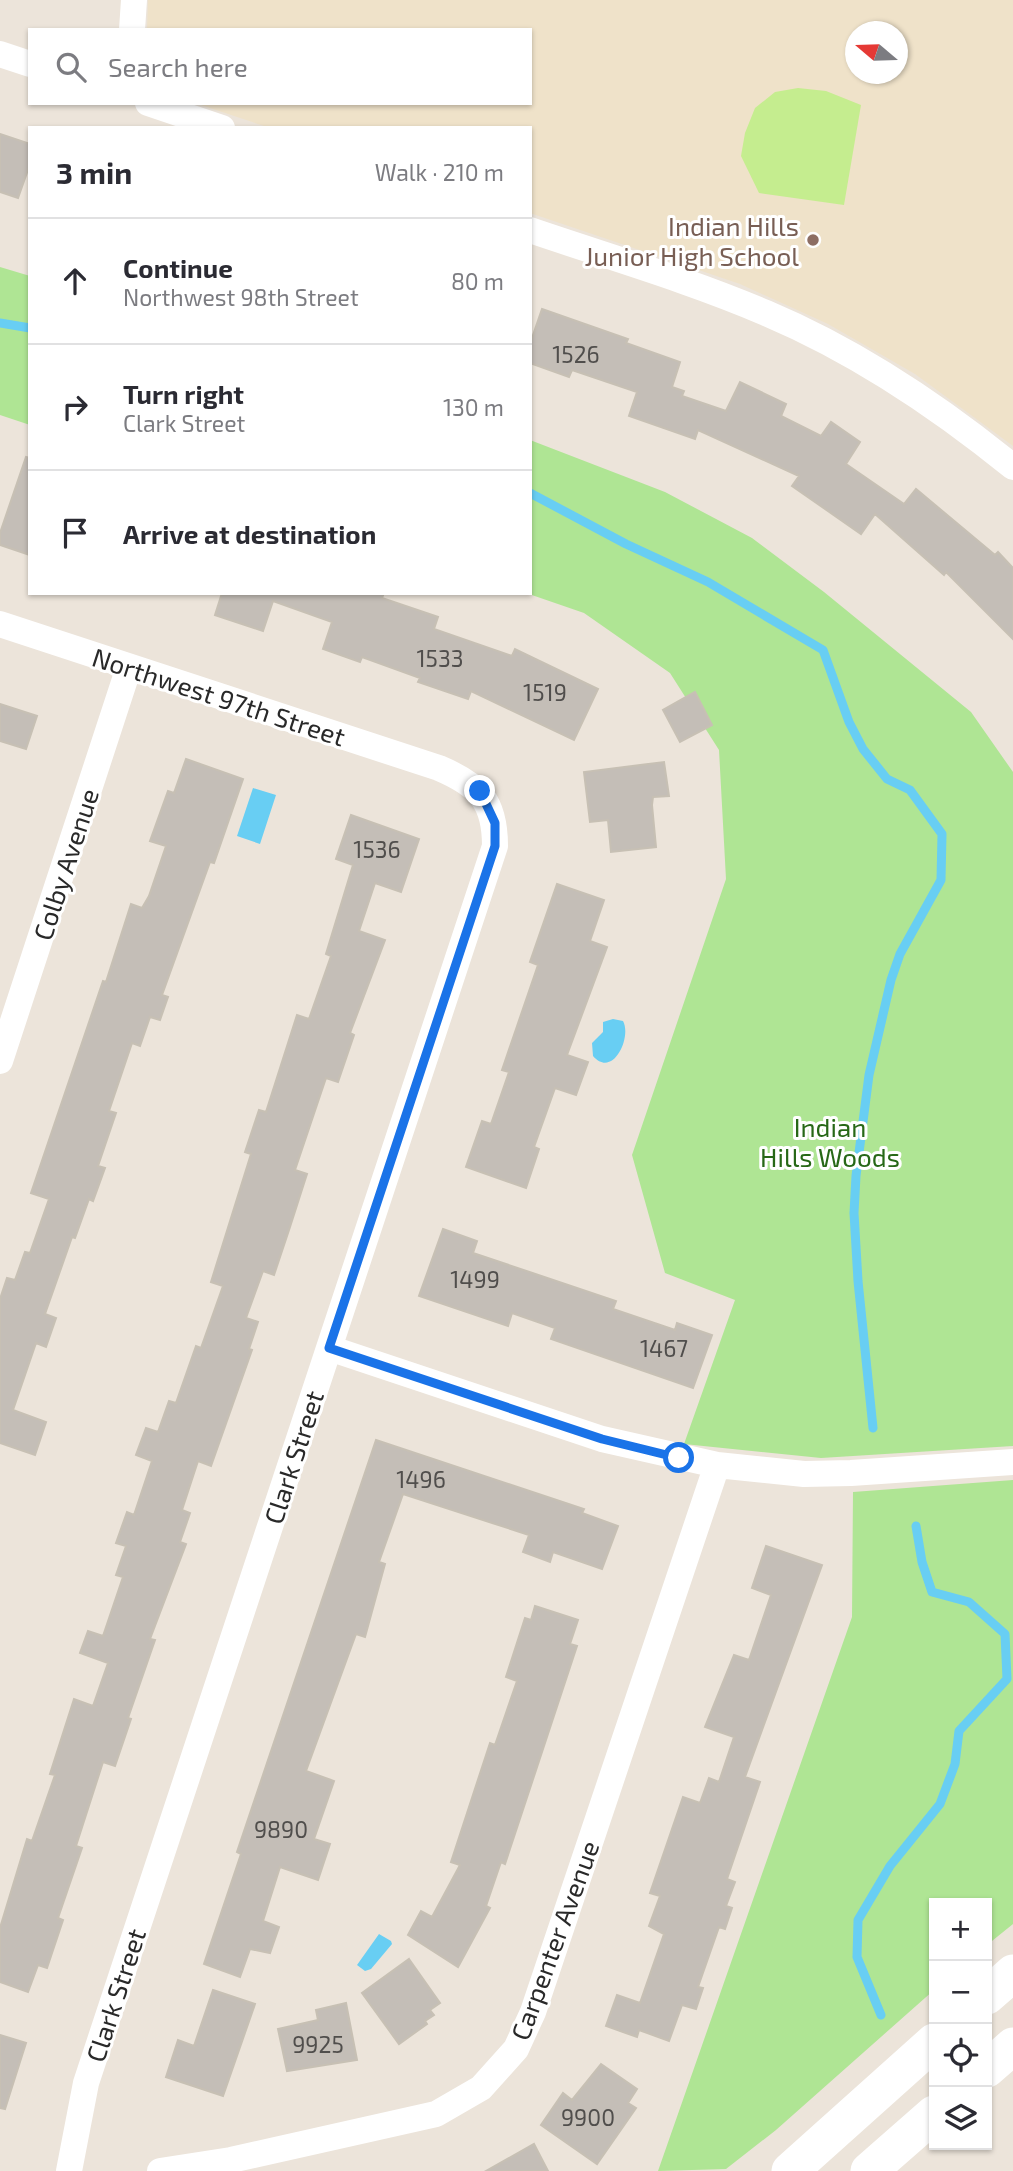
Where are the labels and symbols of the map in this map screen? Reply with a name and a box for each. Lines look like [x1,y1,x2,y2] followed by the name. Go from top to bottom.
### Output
[845,21,908,84] north arrow
[584,210,799,271] place label: Indian Hills Junior High School
[805,232,821,248] marker: Indian Hills Junior High School
[552,340,600,368] house number: 1526
[89,640,349,752] street label: Northwest 97th Street
[416,644,464,672] house number: 1533
[523,678,567,706] house number: 1519
[464,775,495,806] route end
[26,784,104,944] street label: Colby Avenue
[353,835,401,863] house number: 1536
[760,1111,900,1172] park label: Indian Hills Woods
[450,1265,500,1293] house number: 1499
[640,1334,688,1362] house number: 1467
[257,1386,329,1528] street label: Clark Street
[663,1442,694,1473] route start
[396,1465,446,1493] house number: 1496
[254,1815,308,1843] house number: 9890
[504,1836,604,2044] street label: Carpenter Avenue
[79,1924,151,2066] street label: Clark Street
[292,2030,344,2058] house number: 9925
[561,2103,615,2131] house number: 9900

